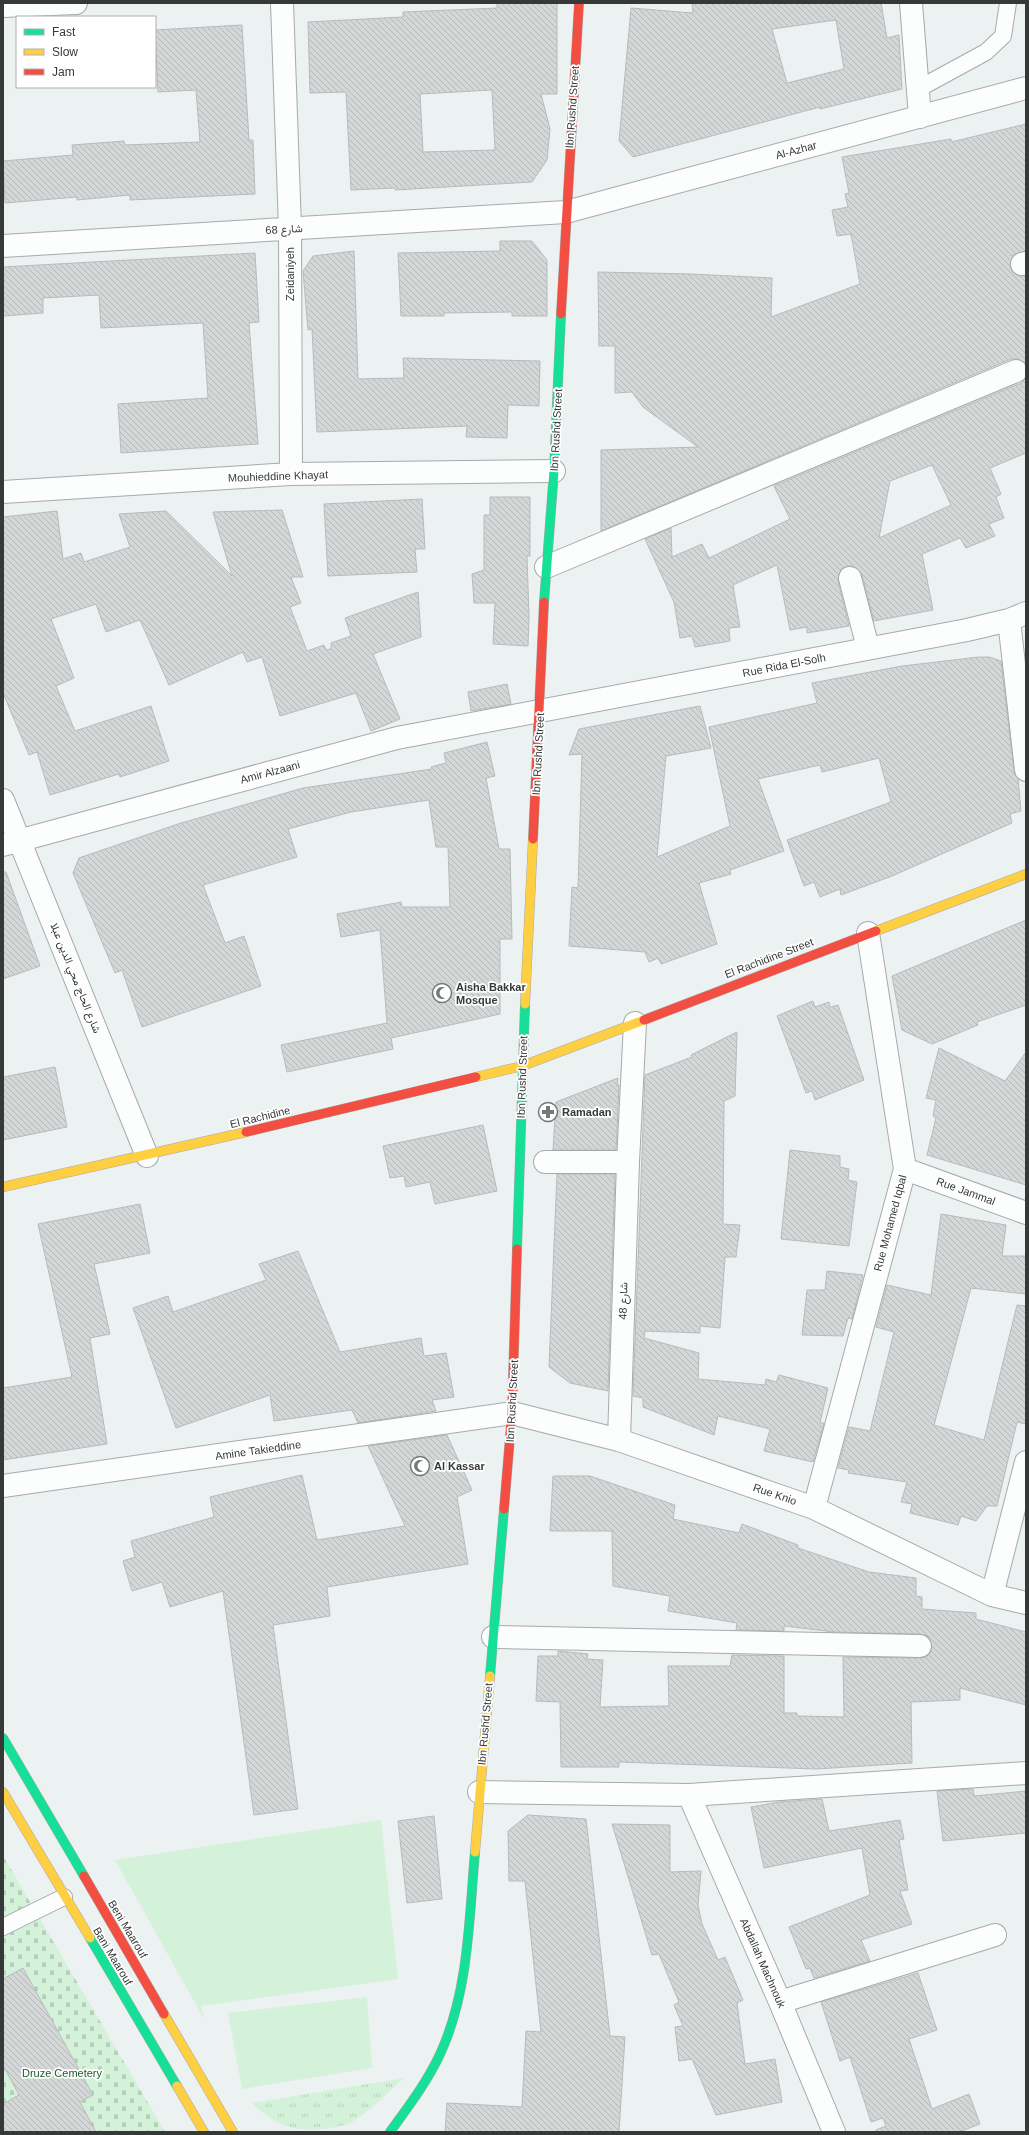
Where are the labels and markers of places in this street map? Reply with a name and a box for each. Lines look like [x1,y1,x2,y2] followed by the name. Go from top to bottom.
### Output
[456,981,526,1006] place label: Aisha Bakkar Mosque
[431,982,453,1004] mosque icon: Aisha Bakkar Mosque
[537,1101,559,1123] pharmacy icon: Ramadan
[562,1106,612,1118] place label: Ramadan
[409,1455,431,1477] mosque icon: Al Kassar
[434,1460,485,1472] place label: Al Kassar

